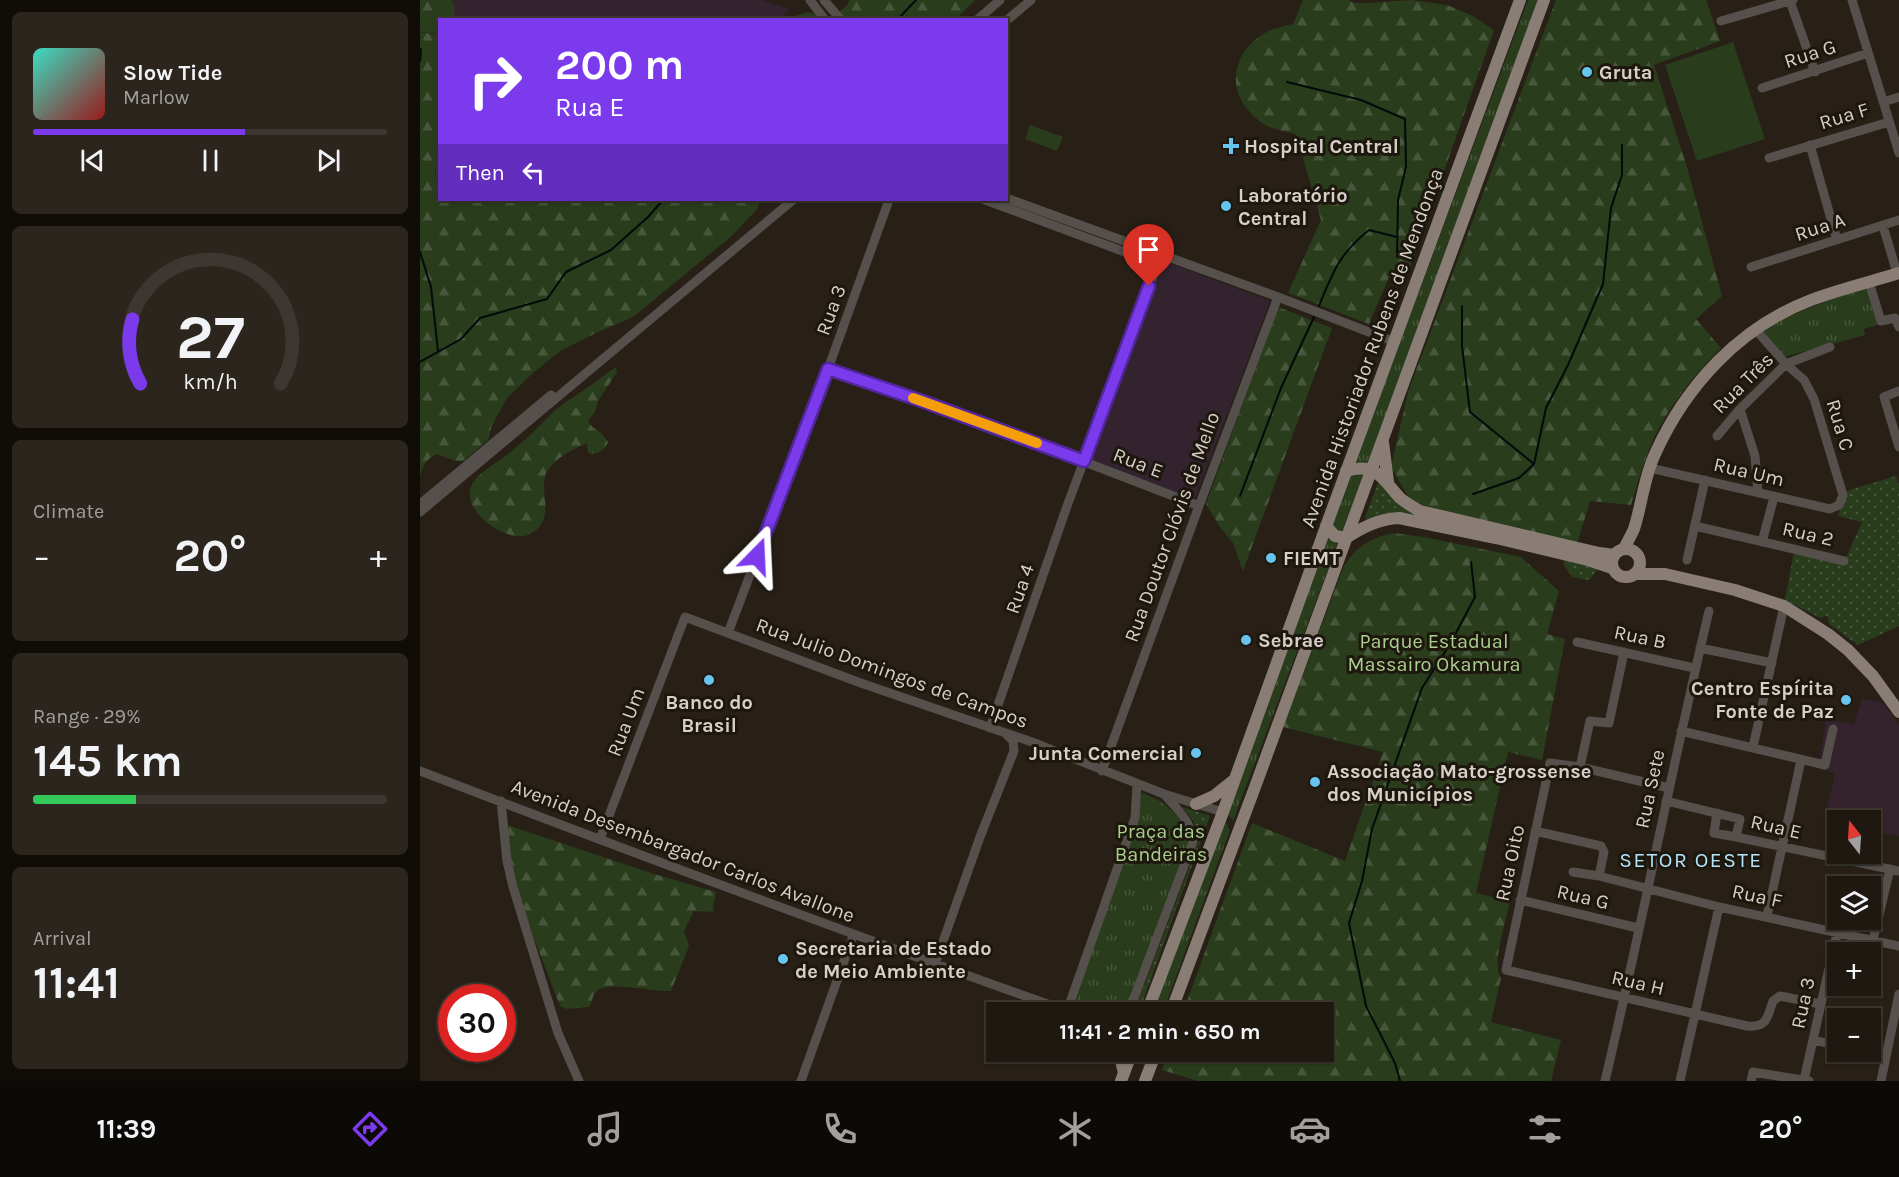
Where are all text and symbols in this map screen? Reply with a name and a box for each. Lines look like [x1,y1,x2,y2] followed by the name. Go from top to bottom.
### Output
[1781,35,1839,73] street label: Rua G
[555,40,684,90] text: 200 m
[456,42,534,120] icon: right
[123,60,223,86] text: Slow Tide
[1599,61,1653,84] place label: Gruta
[1580,65,1594,79] marker: Gruta
[123,86,189,109] text: Marlow
[555,91,624,123] text: Rua E
[1816,98,1872,134] street label: Rua F
[1244,135,1399,158] place label: Hospital Central
[1222,137,1240,155] marker: Hospital Central
[76,144,109,177] icon: previous
[194,144,227,177] icon: pause
[312,144,345,177] icon: next
[517,156,550,189] icon: left
[456,160,505,186] text: Then
[1296,165,1448,531] street label: Avenida Historiador Rubens de Mendonça
[1238,184,1348,230] place label: Laboratório Central
[1219,199,1233,213] marker: Laboratório Central
[1792,208,1848,246] street label: Rua A
[1123,224,1174,286] pin
[1132,233,1165,266] icon: arrive
[811,282,851,338] street label: Rua 3
[176,301,244,374] text: 27
[1708,348,1778,418] street label: Rua Três
[183,369,237,394] text: km/h
[1821,397,1859,453] street label: Rua C
[1120,409,1224,645] street label: Rua Doutor Clóvis de Mello
[1110,443,1166,483] street label: Rua E
[1711,453,1787,491] street label: Rua Um
[33,500,104,523] text: Climate
[1780,517,1836,551] street label: Rua 2
[725,524,789,588] position arrow
[173,530,247,582] text: 20°
[33,537,50,575] text: −
[370,537,387,575] text: +
[1283,547,1340,570] place label: FIEMT
[1264,551,1278,565] marker: FIEMT
[1001,561,1039,617] street label: Rua 4
[753,613,1031,733] street label: Rua Julio Domingos de Campos
[1612,620,1668,654] street label: Rua B
[1258,629,1324,652] place label: Sebrae
[1347,630,1521,676] park label: Parque Estadual Massairo Okamura
[1239,633,1253,647] marker: Sebrae
[702,673,716,687] marker: Banco do Brasil
[1691,677,1834,723] place label: Centro Espírita Fonte de Paz
[602,684,650,760] street label: Rua Um
[665,691,753,737] place label: Banco do Brasil
[1839,693,1853,707] marker: Centro Espírita Fonte de Paz
[33,705,141,728] text: Range · 29%
[33,735,183,787] text: 145 km
[1029,742,1184,765] place label: Junta Comercial
[1189,746,1203,760] marker: Junta Comercial
[1630,747,1670,831] street label: Rua Sete
[1327,760,1591,806] place label: Associação Mato-grossense dos Municípios
[508,775,858,927] street label: Avenida Desembargador Carlos Avallone
[1308,775,1322,789] marker: Associação Mato-grossense dos Municípios
[1748,810,1804,844] street label: Rua E
[1827,810,1881,864] north arrow
[1827,810,1881,1062] map controls
[1115,820,1207,866] park label: Praça das Bandeiras
[1491,823,1529,903] street label: Rua Oito
[1619,848,1763,872] district label: SETOR OESTE
[1827,876,1881,930] button: layers
[1730,879,1784,913] street label: Rua F
[1555,880,1611,914] street label: Rua G
[33,927,92,950] text: Arrival
[795,937,992,983] place label: Secretaria de Estado de Meio Ambiente
[1827,942,1881,996] button: +
[776,952,790,966] marker: Secretaria de Estado de Meio Ambiente
[33,957,120,1009] text: 11:41
[1609,966,1667,1000] street label: Rua H
[1786,975,1820,1031] street label: Rua 3
[438,984,516,1062] speed limit sign: 30
[1827,1008,1881,1062] button: −
[1059,1019,1261,1045] text: 11:41 · 2 min · 650 m
[349,1108,391,1150] icon: directions
[584,1108,626,1150] icon: music
[819,1108,861,1150] icon: phone
[1054,1108,1096,1150] icon: climate
[1289,1108,1331,1150] icon: car
[1524,1108,1566,1150] icon: filters
[96,1113,156,1145] text: 11:39
[1759,1113,1803,1145] text: 20°

